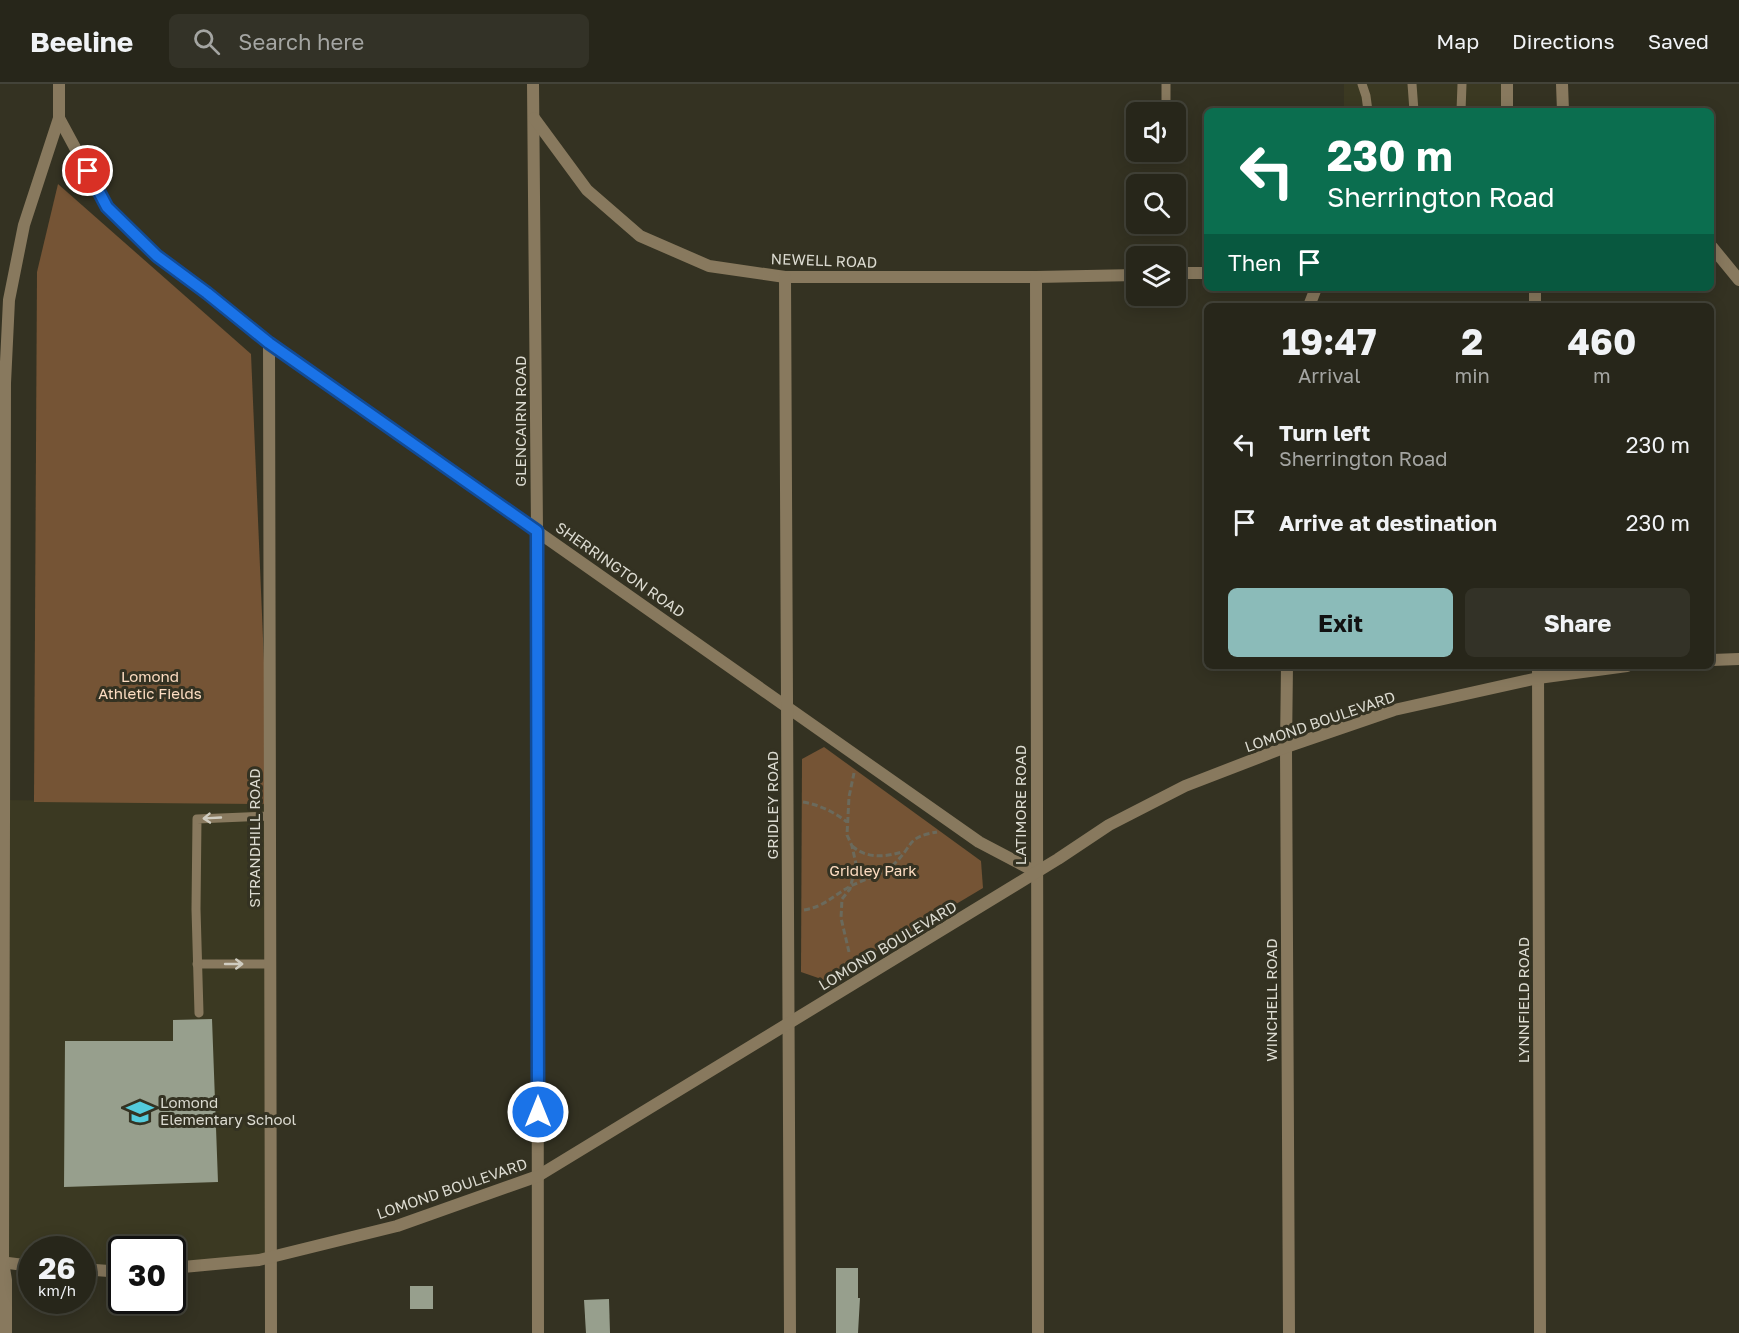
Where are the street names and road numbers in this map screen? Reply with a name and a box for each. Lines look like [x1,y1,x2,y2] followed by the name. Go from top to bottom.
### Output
[770,249,878,271] street label: NEWELL ROAD
[511,355,529,487] street label: GLENCAIRN ROAD
[552,518,689,621] street label: SHERRINGTON ROAD
[1242,687,1397,755] street label: LOMOND BOULEVARD
[1011,745,1029,865] street label: LATIMORE ROAD
[763,751,781,859] street label: GRIDLEY ROAD
[245,768,263,908] street label: STRANDHILL ROAD
[815,897,960,994] street label: LOMOND BOULEVARD
[1514,937,1532,1063] street label: LYNNFIELD ROAD
[1262,938,1280,1062] street label: WINCHELL ROAD
[374,1154,529,1222] street label: LOMOND BOULEVARD

